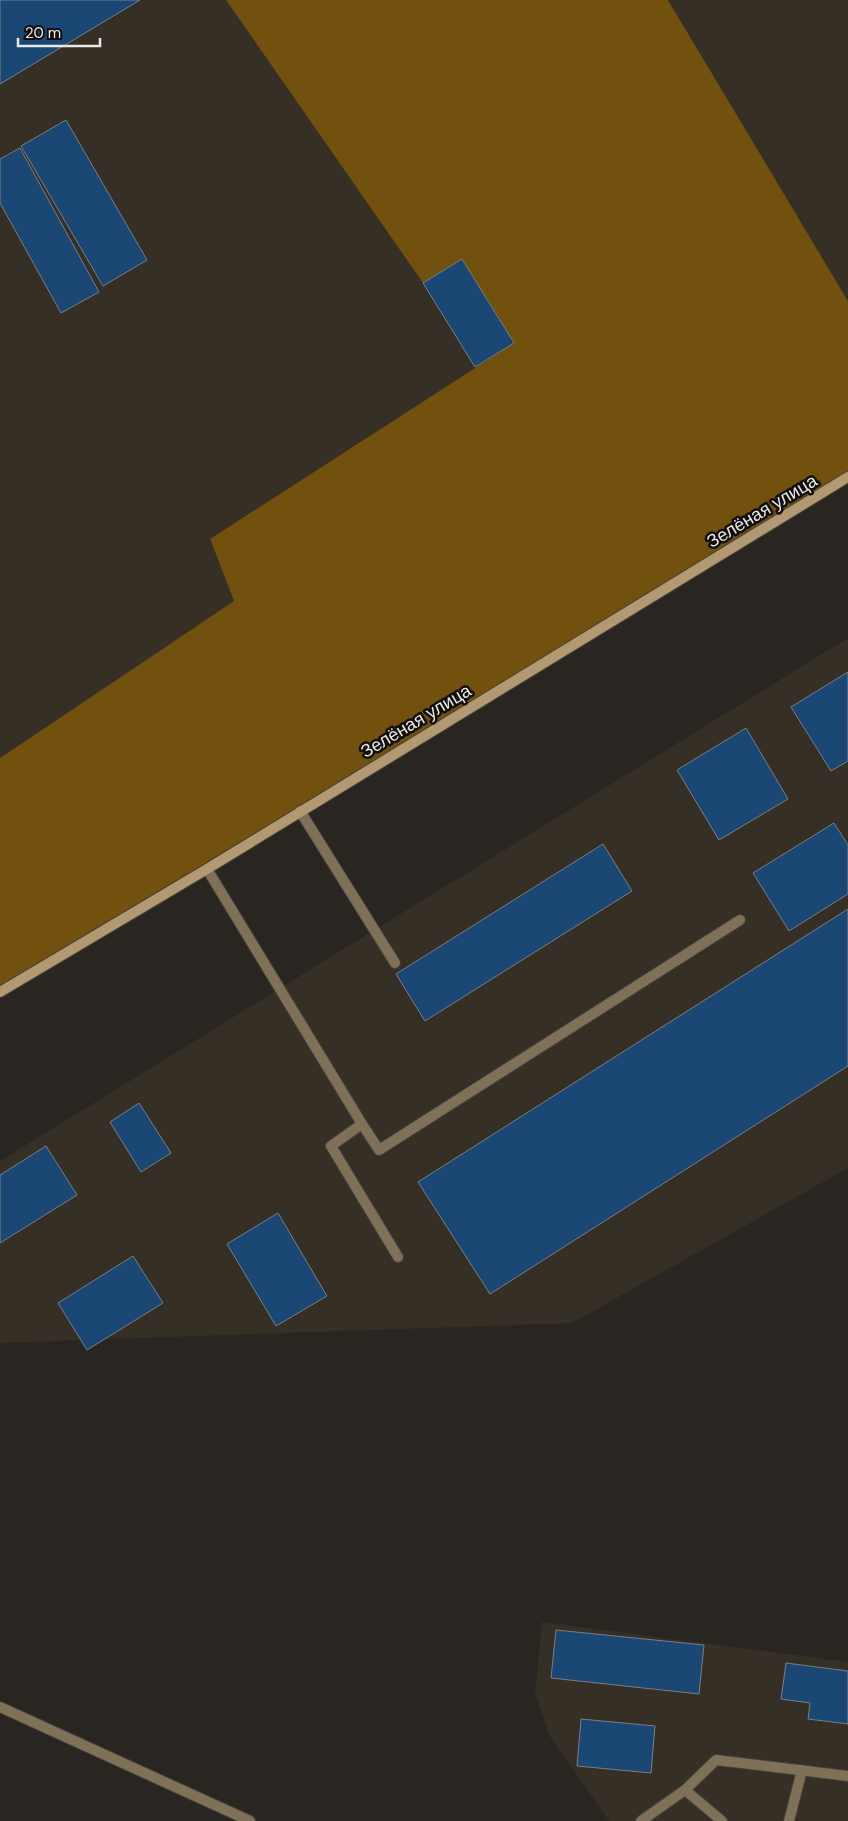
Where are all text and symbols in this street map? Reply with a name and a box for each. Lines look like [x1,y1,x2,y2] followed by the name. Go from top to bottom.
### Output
[18,15,100,47] scale bar
[25,23,61,43] text: 20 m
[702,468,822,553] street label: Зелёная улица
[356,678,476,763] street label: Зелёная улица

